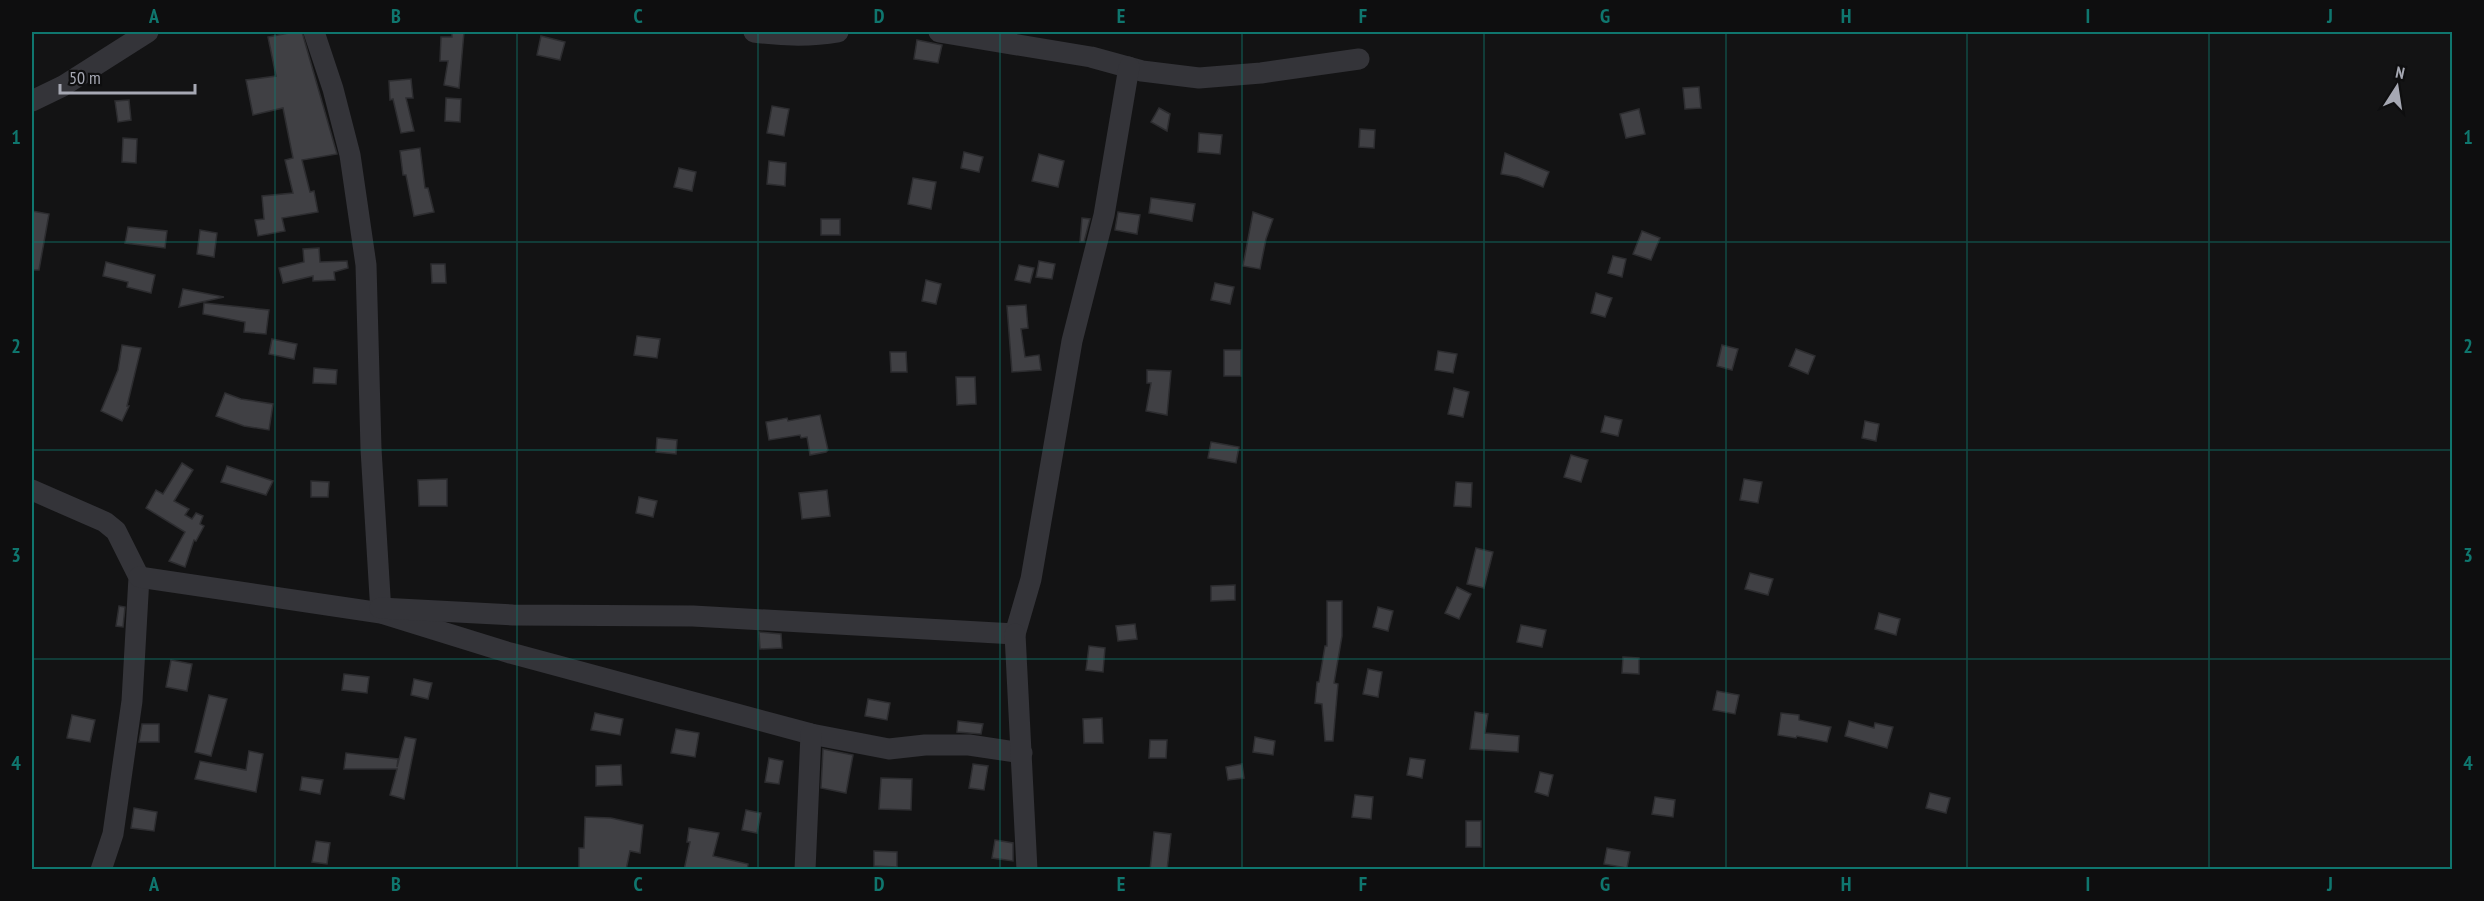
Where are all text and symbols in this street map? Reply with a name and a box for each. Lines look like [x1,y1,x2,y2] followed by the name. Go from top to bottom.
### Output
[148,3,160,29] text: A
[391,3,401,29] text: B
[633,3,643,29] text: C
[874,3,885,29] text: D
[1117,3,1125,29] text: E
[1359,3,1367,29] text: F
[1600,3,1610,29] text: G
[1841,3,1851,29] text: H
[2086,3,2090,29] text: I
[2326,3,2333,29] text: J
[60,57,195,95] scale bar
[2367,57,2427,117] north arrow
[2394,62,2406,83] text: N
[69,66,101,89] text: 50 m
[11,124,21,150] text: 1
[2463,124,2473,150] text: 1
[11,333,21,359] text: 2
[2463,333,2473,359] text: 2
[11,542,21,568] text: 3
[2463,542,2473,568] text: 3
[11,750,21,776] text: 4
[2463,750,2473,776] text: 4
[148,871,160,897] text: A
[391,871,401,897] text: B
[633,871,643,897] text: C
[874,871,885,897] text: D
[1117,871,1125,897] text: E
[1359,871,1367,897] text: F
[1600,871,1610,897] text: G
[1841,871,1851,897] text: H
[2086,871,2090,897] text: I
[2326,871,2333,897] text: J

